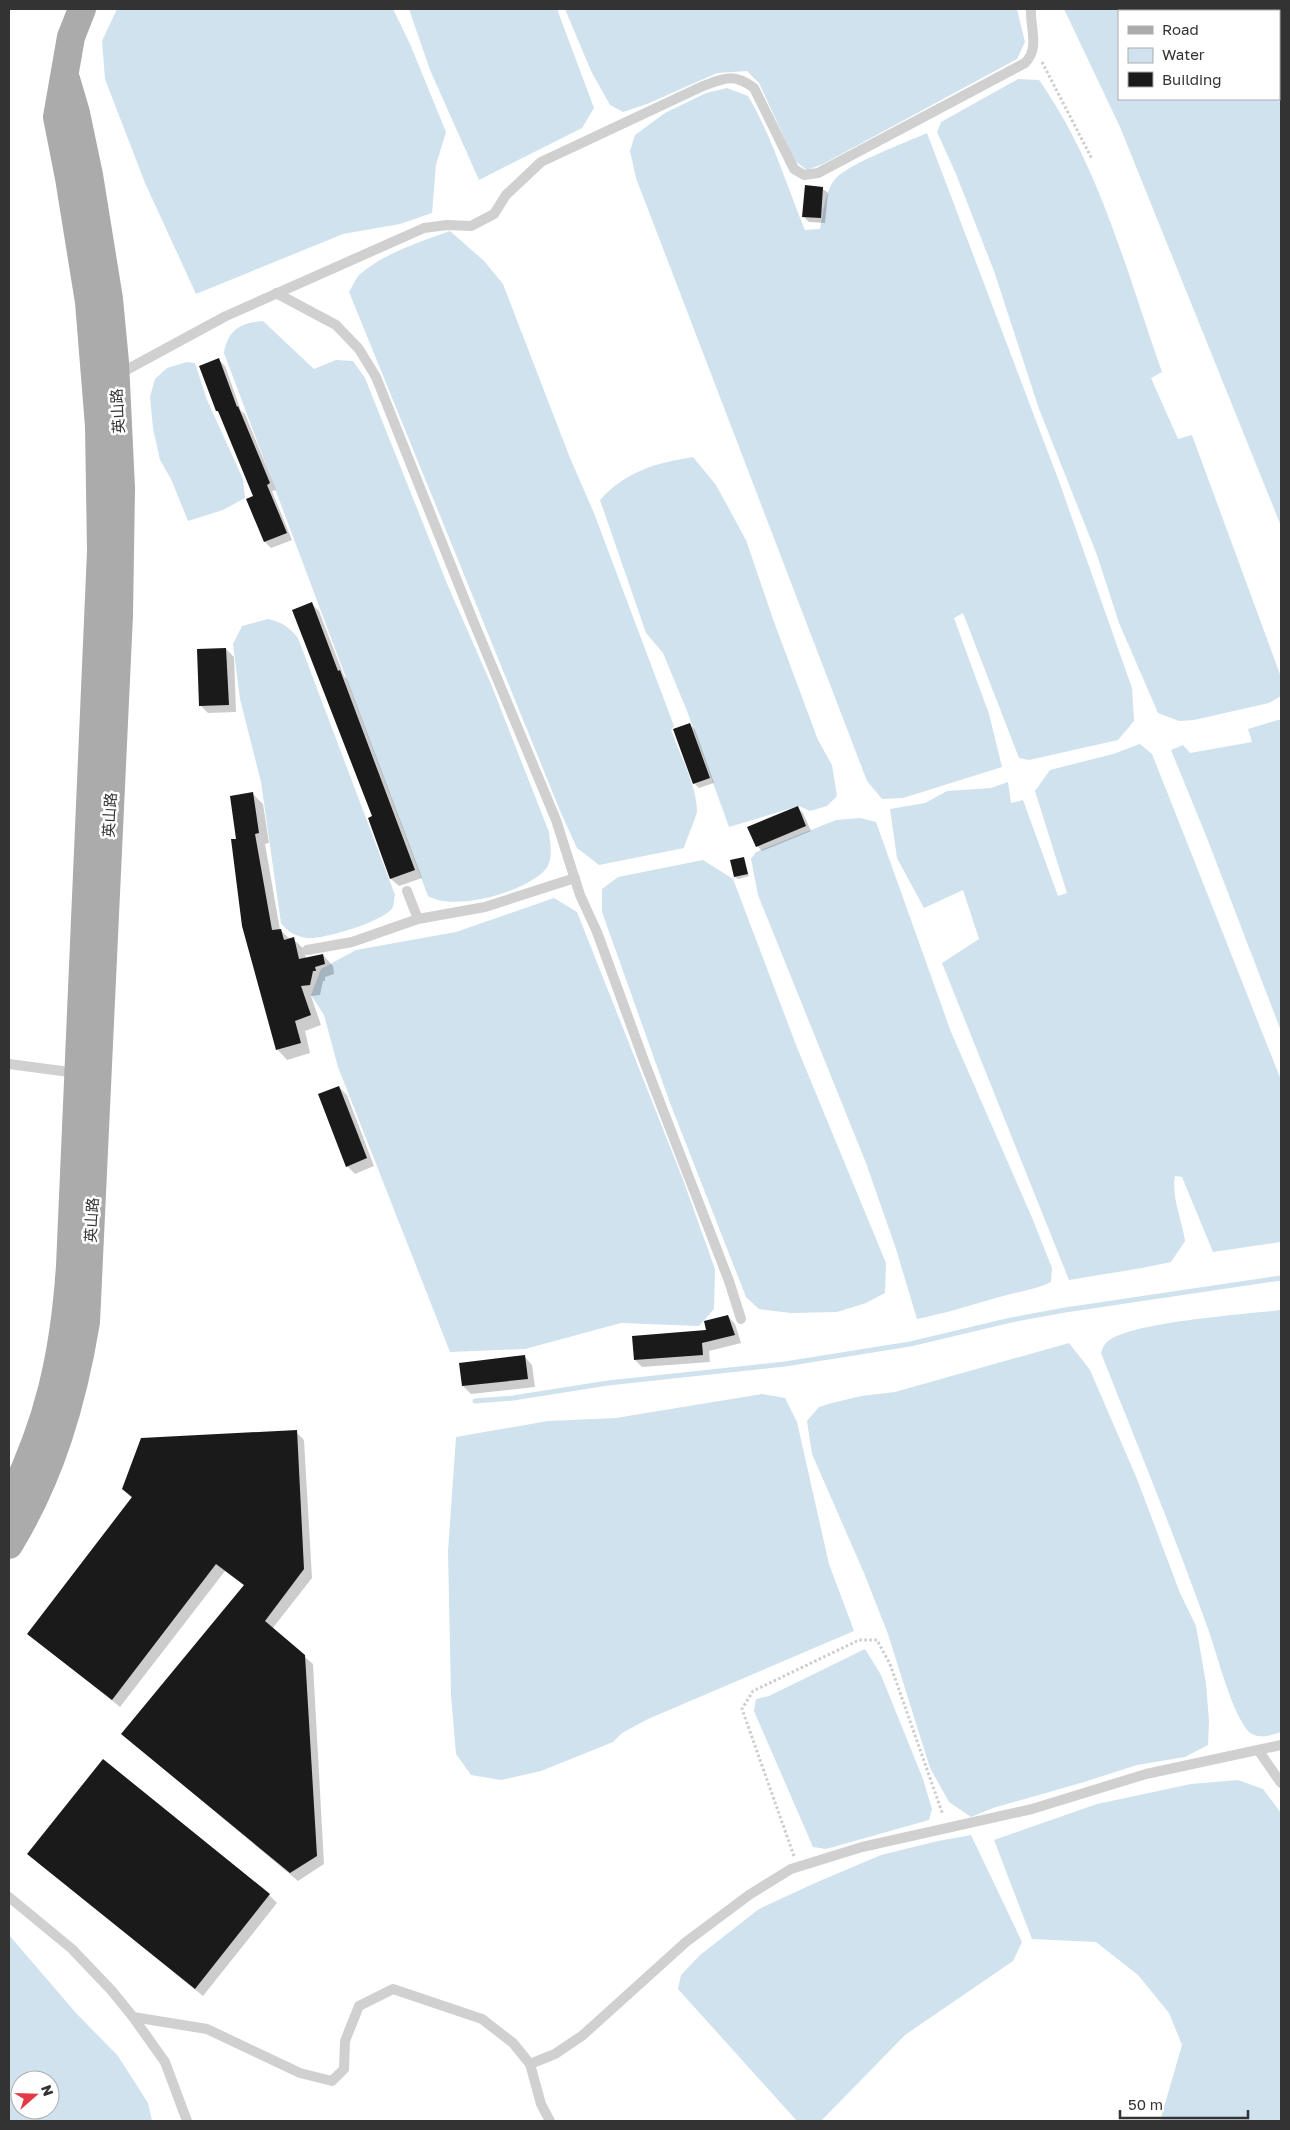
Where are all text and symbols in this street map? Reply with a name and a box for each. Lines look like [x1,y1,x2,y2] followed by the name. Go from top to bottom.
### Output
[1118,10,1280,100] legend
[1162,20,1199,38] text: Road
[1162,45,1205,63] text: Water
[1162,70,1222,88] text: Building
[107,388,127,434] street label: 英山路
[99,792,119,838] street label: 英山路
[81,1197,101,1243] street label: 英山路
[10,2070,60,2120] north arrow
[38,2082,57,2098] text: N
[1120,2088,1248,2120] scale bar
[1128,2095,1163,2113] text: 50 m

